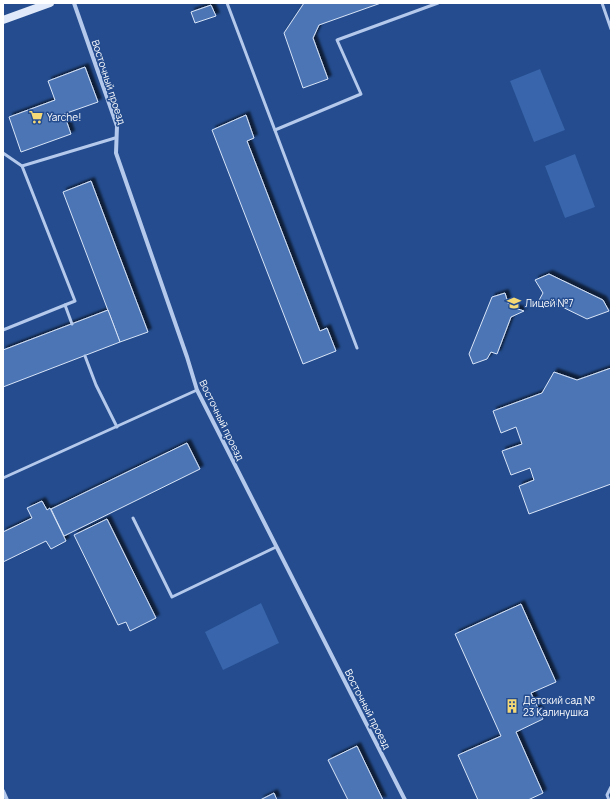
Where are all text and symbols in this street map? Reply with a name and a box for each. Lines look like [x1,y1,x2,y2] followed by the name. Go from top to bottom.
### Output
[89,38,129,126] street label: Восточный проезд
[28,109,44,125] supermarket icon: Yarche!
[47,110,81,124] place label: Yarche!
[506,295,522,311] school or university icon: Лицей №7
[525,296,573,310] place label: Лицей №7
[196,377,248,463] street label: Восточный проезд
[342,666,394,752] street label: Восточный проезд
[523,693,595,719] place label: Детский сад № 23 Калинушка
[504,698,520,714] building icon: Детский сад № 23 Калинушка

